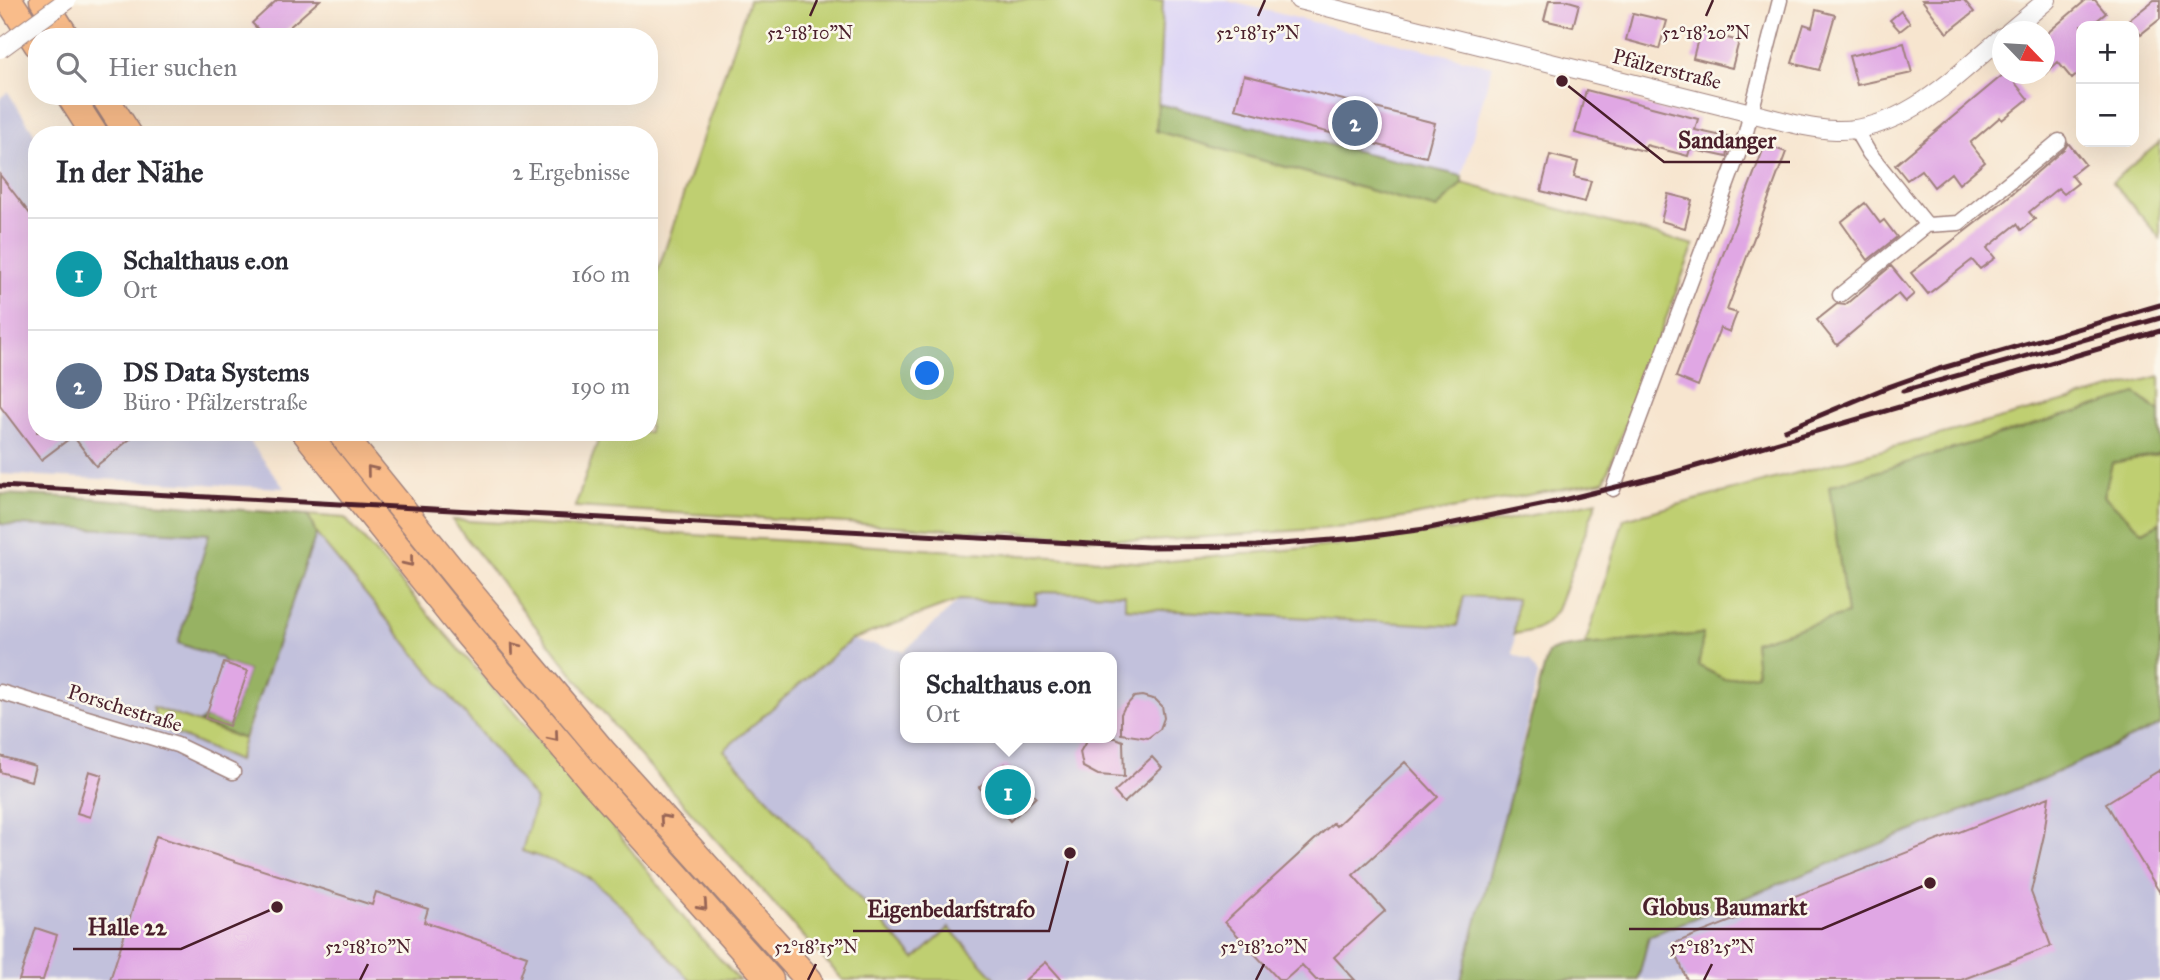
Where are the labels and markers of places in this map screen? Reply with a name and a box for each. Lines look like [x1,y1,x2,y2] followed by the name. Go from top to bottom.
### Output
[1332,97,1378,149] pin: 2
[1664,118,1790,162] callout: Sandanger
[985,766,1031,818] pin: 1
[1629,885,1822,929] callout: Globus Baumarkt
[853,887,1049,931] callout: Eigenbedarfstrafo
[73,905,181,949] callout: Halle 22

